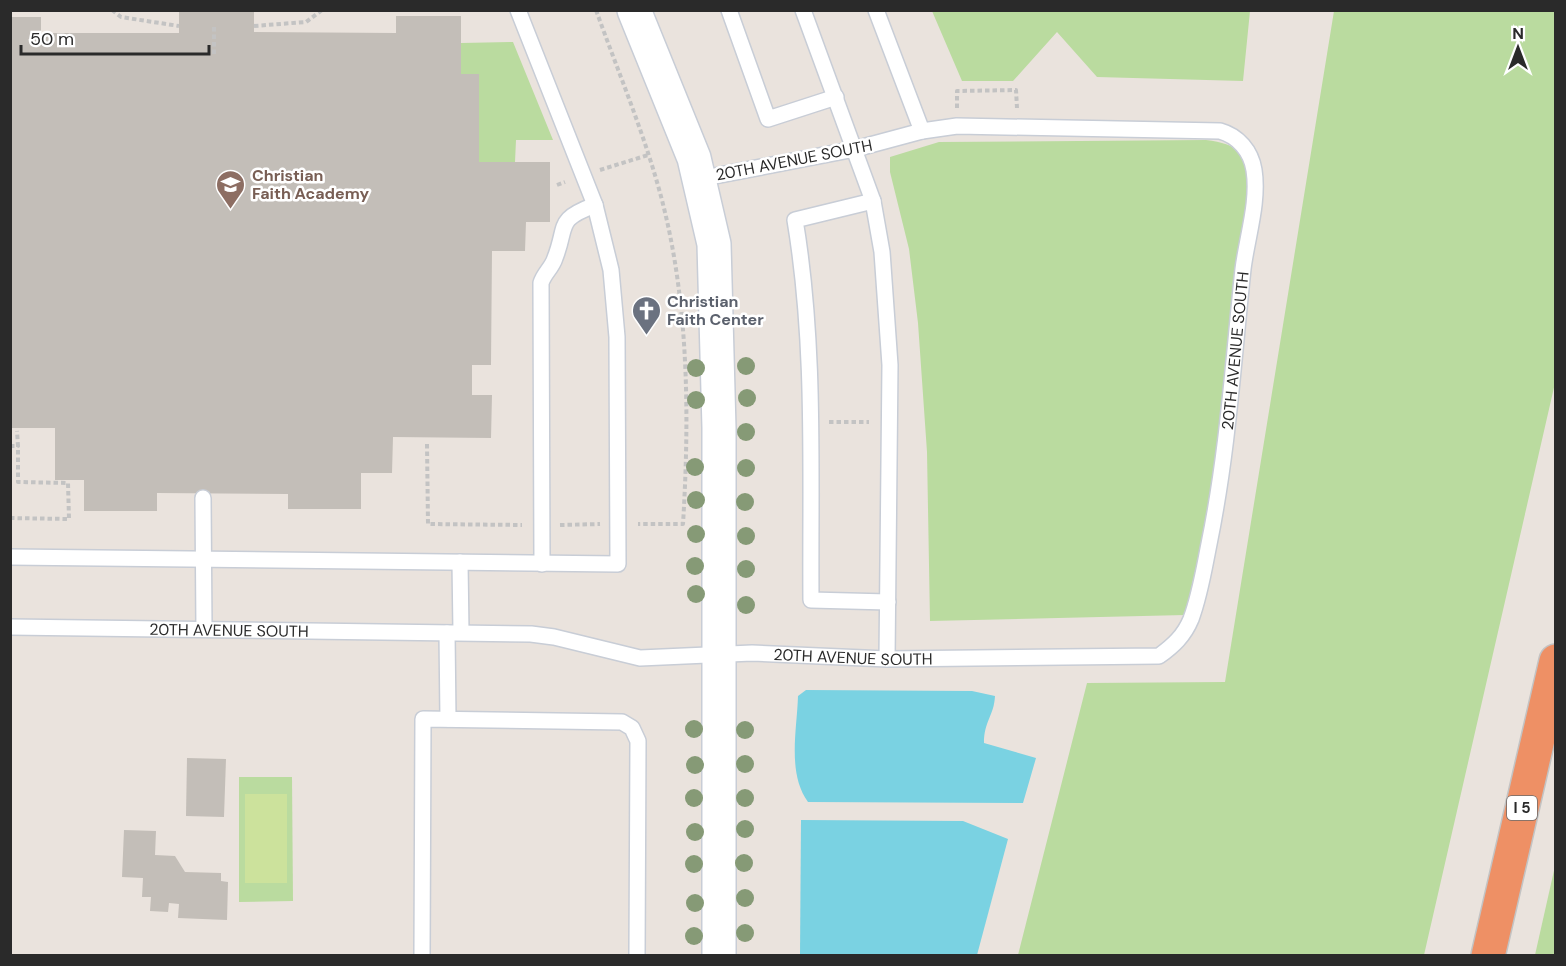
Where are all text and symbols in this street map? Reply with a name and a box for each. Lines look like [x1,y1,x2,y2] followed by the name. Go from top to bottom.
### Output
[21,18,208,56] scale bar
[1488,18,1548,78] north arrow
[1512,23,1524,44] text: N
[30,27,74,51] text: 50 m
[714,135,874,185] street label: 20TH AVENUE SOUTH
[252,165,369,204] place label: Christian Faith Academy
[215,168,247,210] school or university icon: Christian Faith Academy
[1216,270,1253,431] street label: 20TH AVENUE SOUTH
[667,291,764,330] place label: Christian Faith Center
[630,294,662,336] church icon: Christian Faith Center
[149,618,309,642] street label: 20TH AVENUE SOUTH
[773,643,933,670] street label: 20TH AVENUE SOUTH
[1507,796,1537,820] road number: I 5

